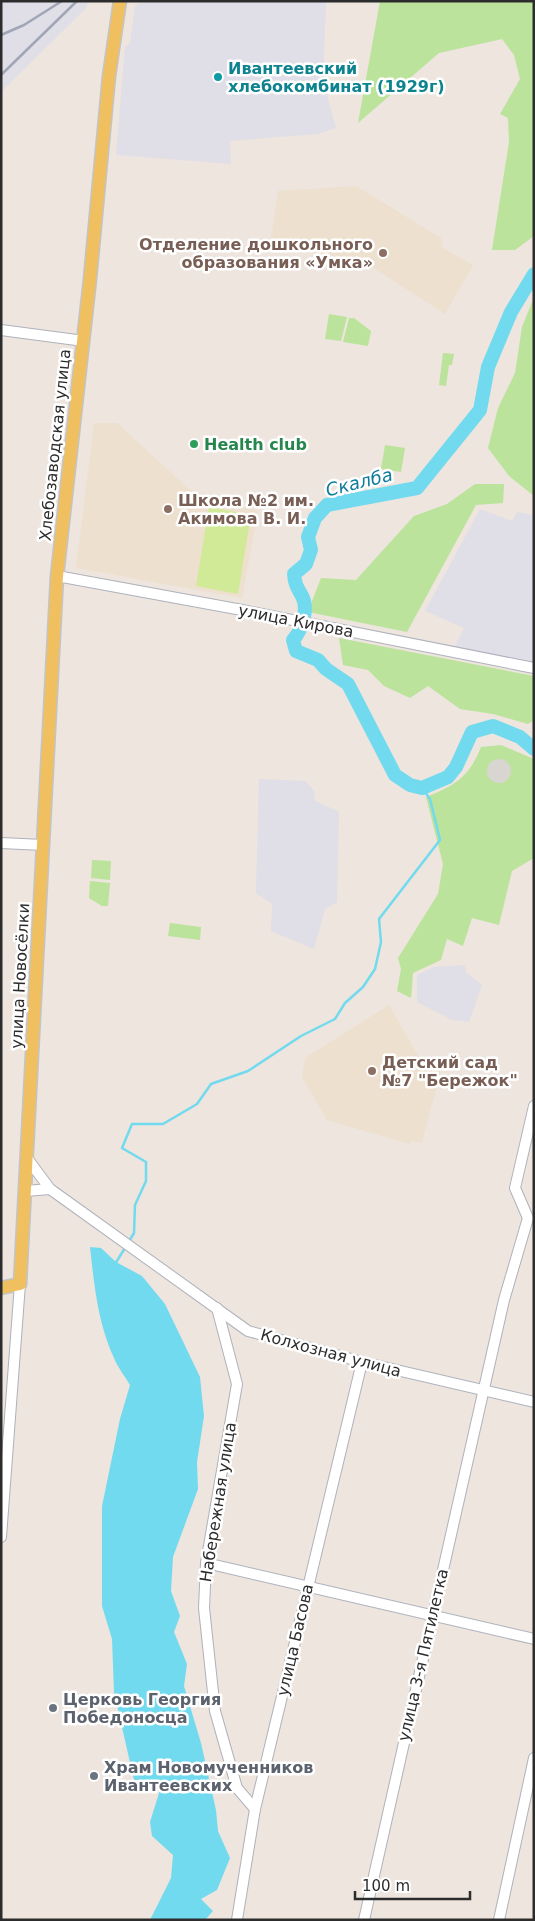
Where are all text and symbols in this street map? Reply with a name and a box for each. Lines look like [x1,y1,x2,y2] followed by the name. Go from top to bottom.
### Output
[228,59,445,96] place label: Ивантеевский хлебокомбинат (1929г)
[212,71,224,83] marker: Ивантеевский хлебокомбинат (1929г)
[139,235,373,272] place label: Отделение дошкольного образования «Умка»
[377,247,389,259] marker: Отделение дошкольного образования «Умка»
[35,348,75,542] street label: Хлебозаводская улица
[204,435,307,454] place label: Health club
[188,438,200,450] marker: Health club
[323,464,395,500] water label: Скалба
[178,491,314,528] place label: Школа №2 им. Акимова В. И.
[162,503,174,515] marker: Школа №2 им. Акимова В. И.
[237,601,355,641] street label: улица Кирова
[7,903,33,1049] street label: улица Новосёлки
[382,1053,518,1090] place label: Детский сад №7 "Бережок"
[366,1065,378,1077] marker: Детский сад №7 "Бережок"
[259,1325,403,1381] street label: Колхозная улица
[196,1421,240,1583] street label: Набережная улица
[394,1567,452,1743] street label: улица 3-я Пятилетка
[273,1582,317,1698] street label: улица Басова
[63,1690,221,1727] place label: Церковь Георгия Победоносца
[47,1702,59,1714] marker: Церковь Георгия Победоносца
[104,1758,313,1795] place label: Храм Новомученников Ивантеевских
[88,1770,100,1782] marker: Храм Новомученников Ивантеевских
[355,1868,470,1900] scale bar
[362,1877,410,1895] text: 100 m

